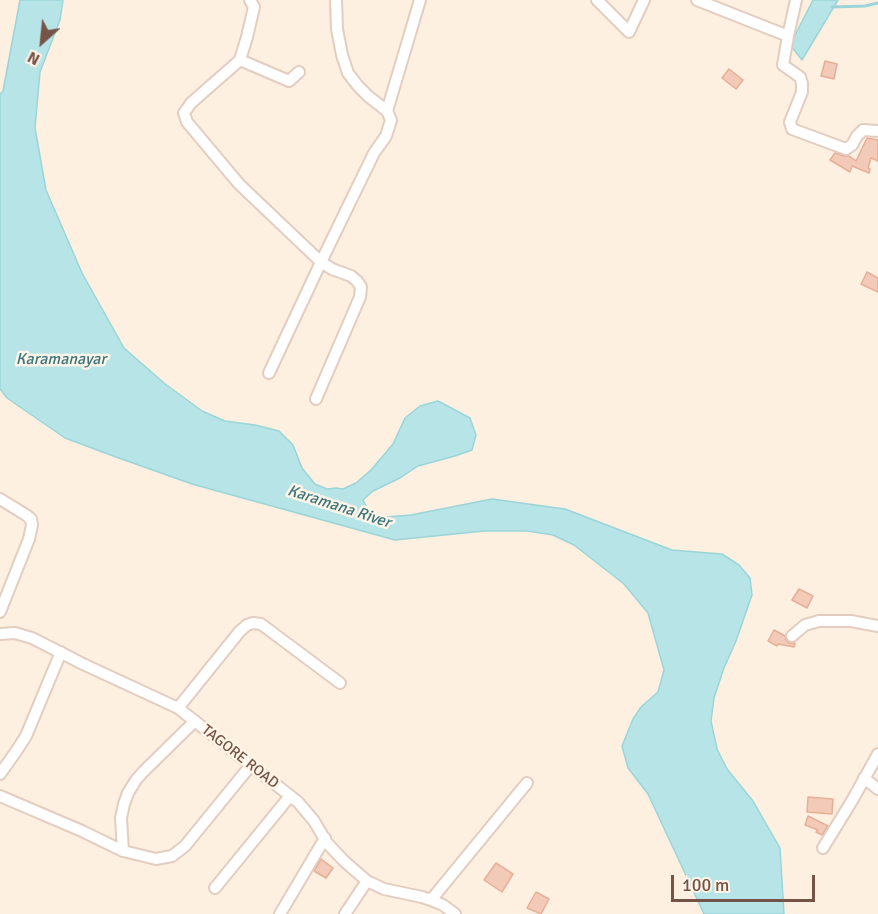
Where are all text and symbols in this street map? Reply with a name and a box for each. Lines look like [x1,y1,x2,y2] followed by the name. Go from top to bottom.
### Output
[12,12,72,72] north arrow
[24,47,43,69] text: N
[16,350,106,370] water label: Karamanayar
[285,481,393,533] water label: Karamana River
[198,721,282,793] street label: TAGORE ROAD
[674,863,818,901] scale bar
[682,874,729,896] text: 100 m

